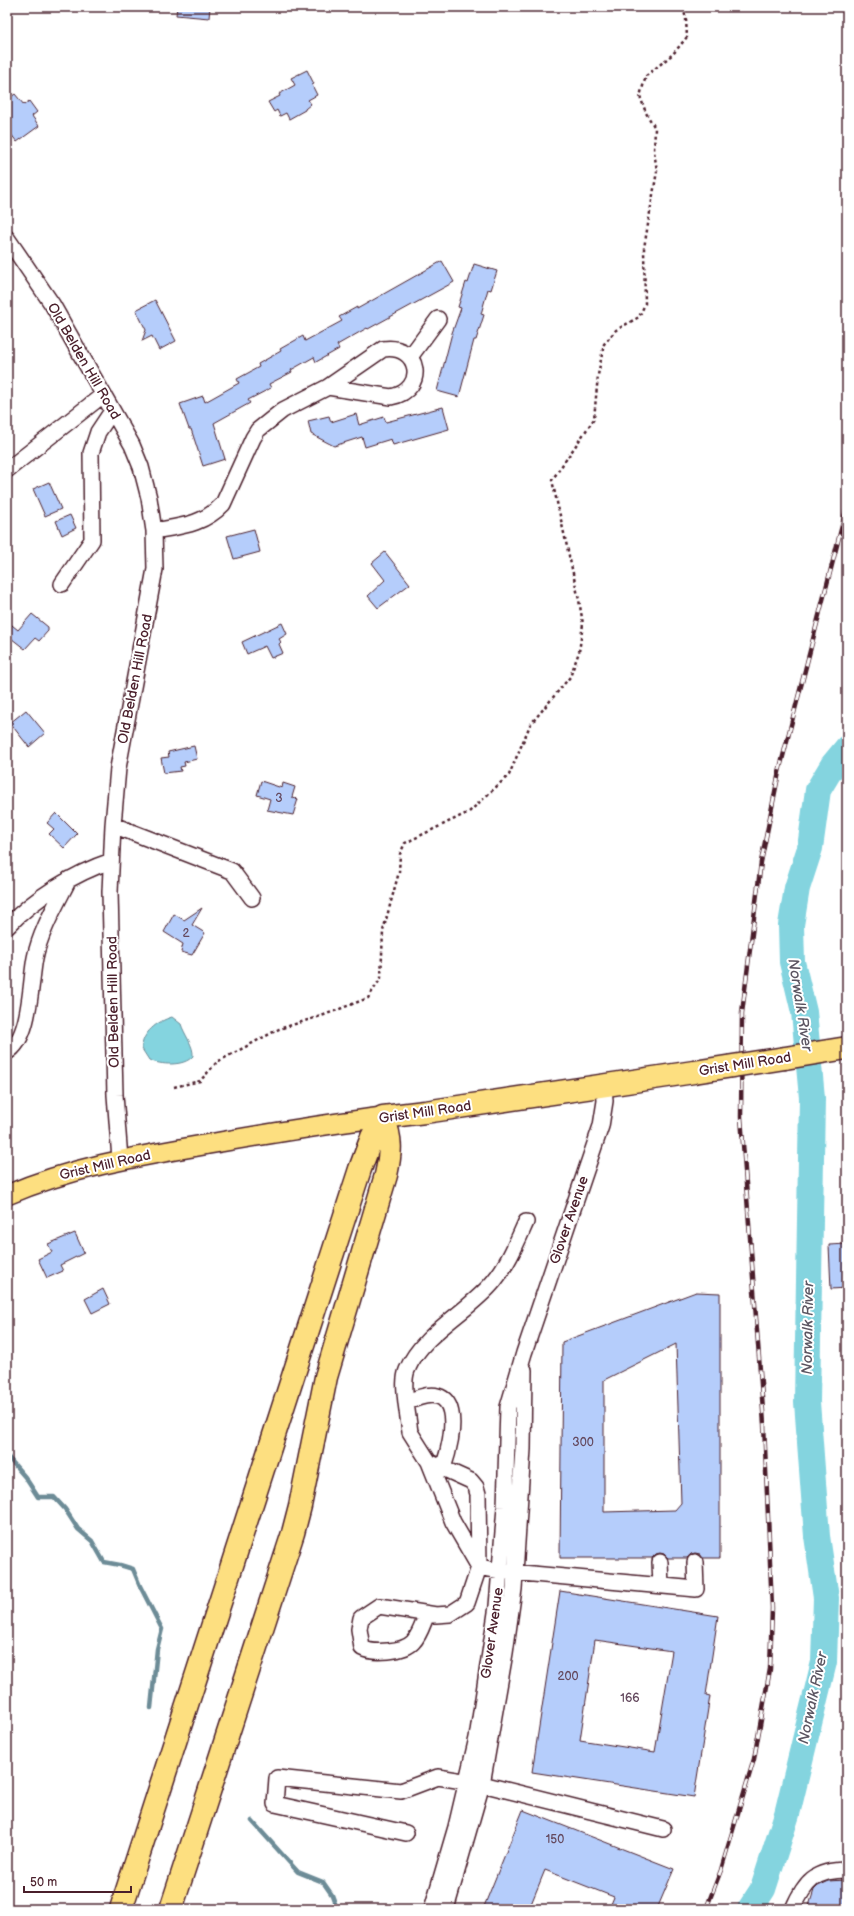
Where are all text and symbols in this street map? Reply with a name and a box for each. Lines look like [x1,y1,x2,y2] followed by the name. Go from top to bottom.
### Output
[44,300,124,422] street label: Old Belden Hill Road
[114,613,156,745] street label: Old Belden Hill Road
[275,791,283,806] house number: 3
[182,926,190,941] house number: 2
[103,936,123,1068] street label: Old Belden Hill Road
[783,957,817,1054] water label: Norwalk River
[698,1048,792,1080] street label: Grist Mill Road
[378,1097,472,1127] street label: Grist Mill Road
[58,1146,152,1184] street label: Grist Mill Road
[546,1174,592,1266] street label: Glover Avenue
[798,1280,818,1375] water label: Norwalk River
[572,1435,594,1450] house number: 300
[477,1586,507,1680] street label: Glover Avenue
[794,1649,832,1746] water label: Norwalk River
[557,1669,579,1684] house number: 200
[620,1691,640,1706] house number: 166
[546,1832,564,1847] house number: 150
[24,1868,131,1894] scale bar
[30,1875,57,1890] text: 50 m

